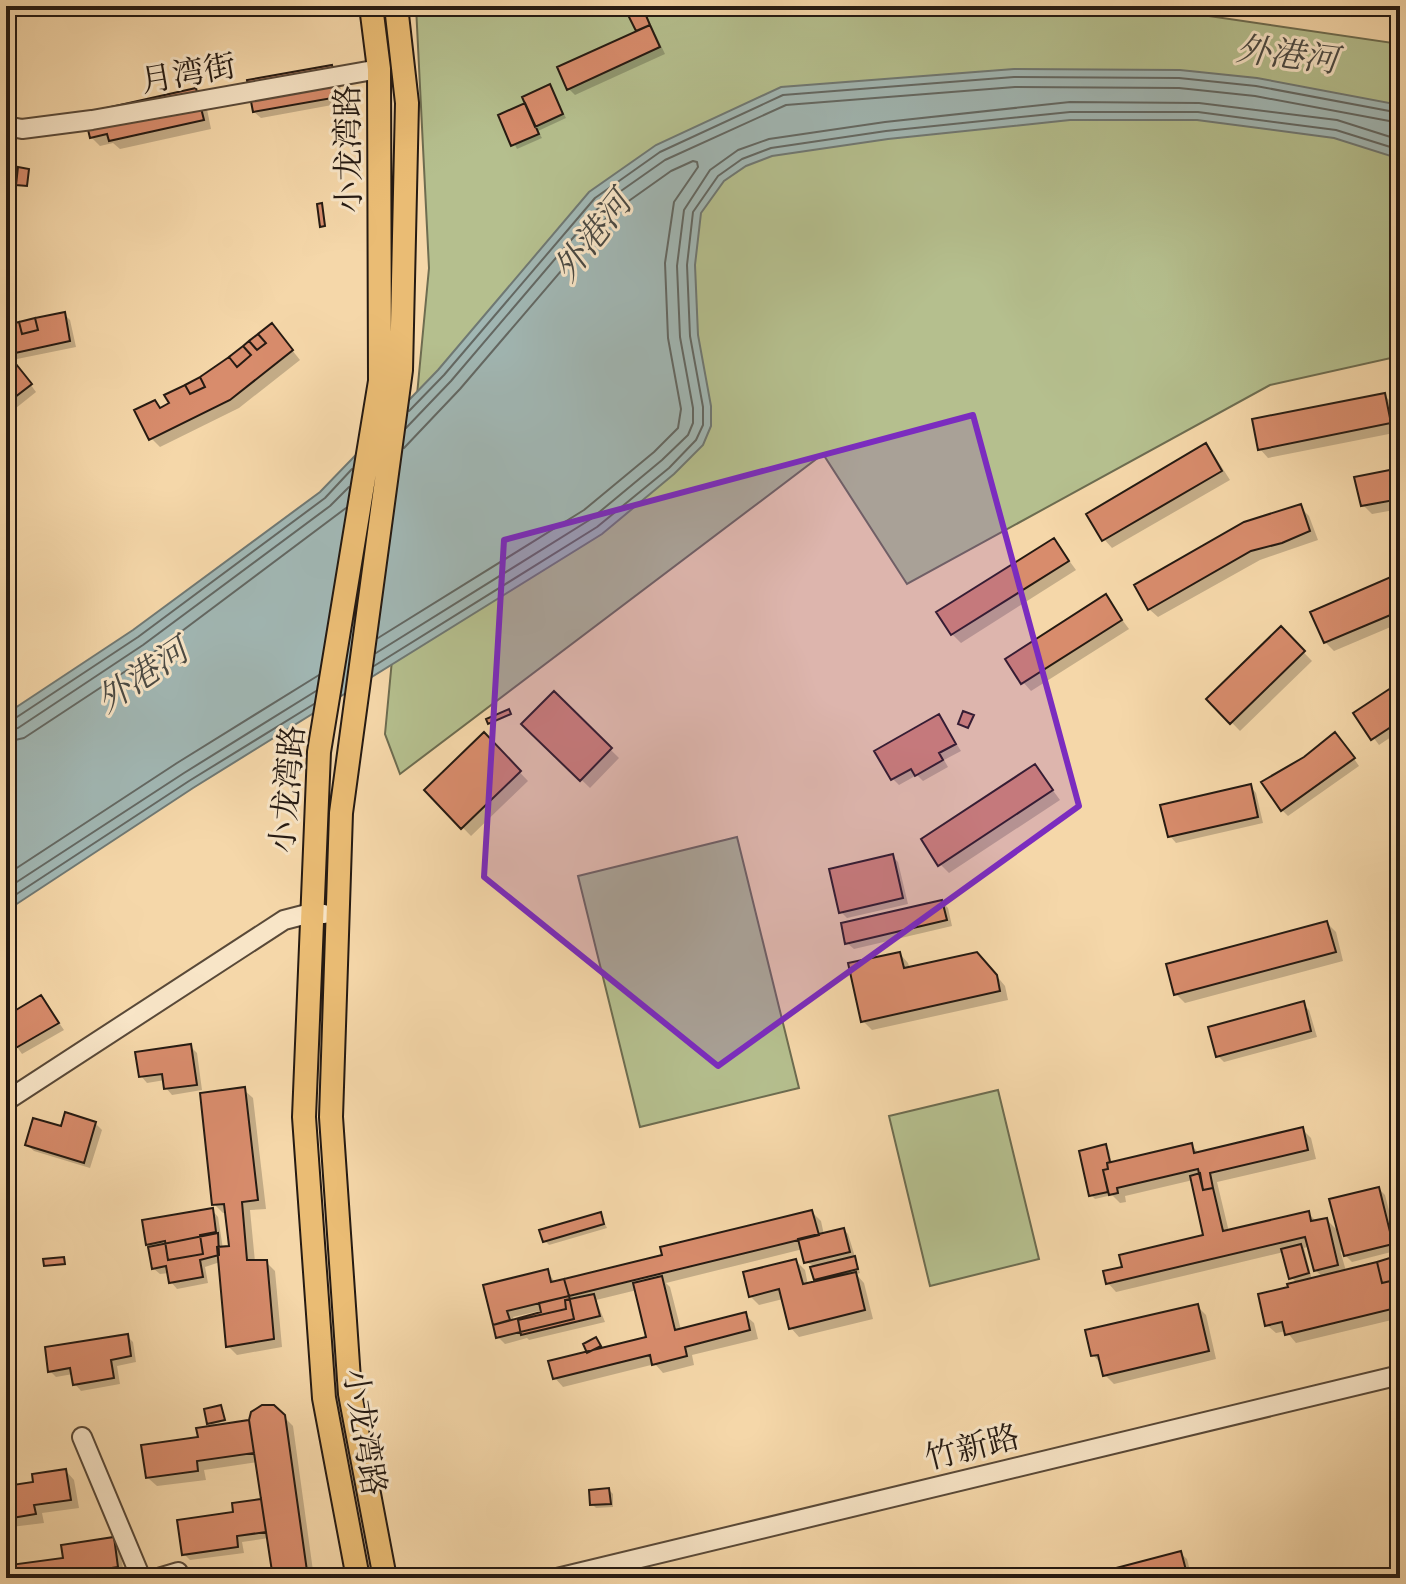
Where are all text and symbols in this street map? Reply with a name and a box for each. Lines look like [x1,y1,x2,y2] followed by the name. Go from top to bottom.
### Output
[1233,27,1346,89] water label: 外港河
[137,45,240,107] street label: 月湾街
[327,85,375,213] street label: 小龙湾路
[544,178,649,293] water label: 外港河
[88,626,205,727] water label: 外港河
[261,723,318,855] street label: 小龙湾路
[329,1366,395,1499] street label: 小龙湾路
[921,1416,1025,1484] street label: 竹新路

